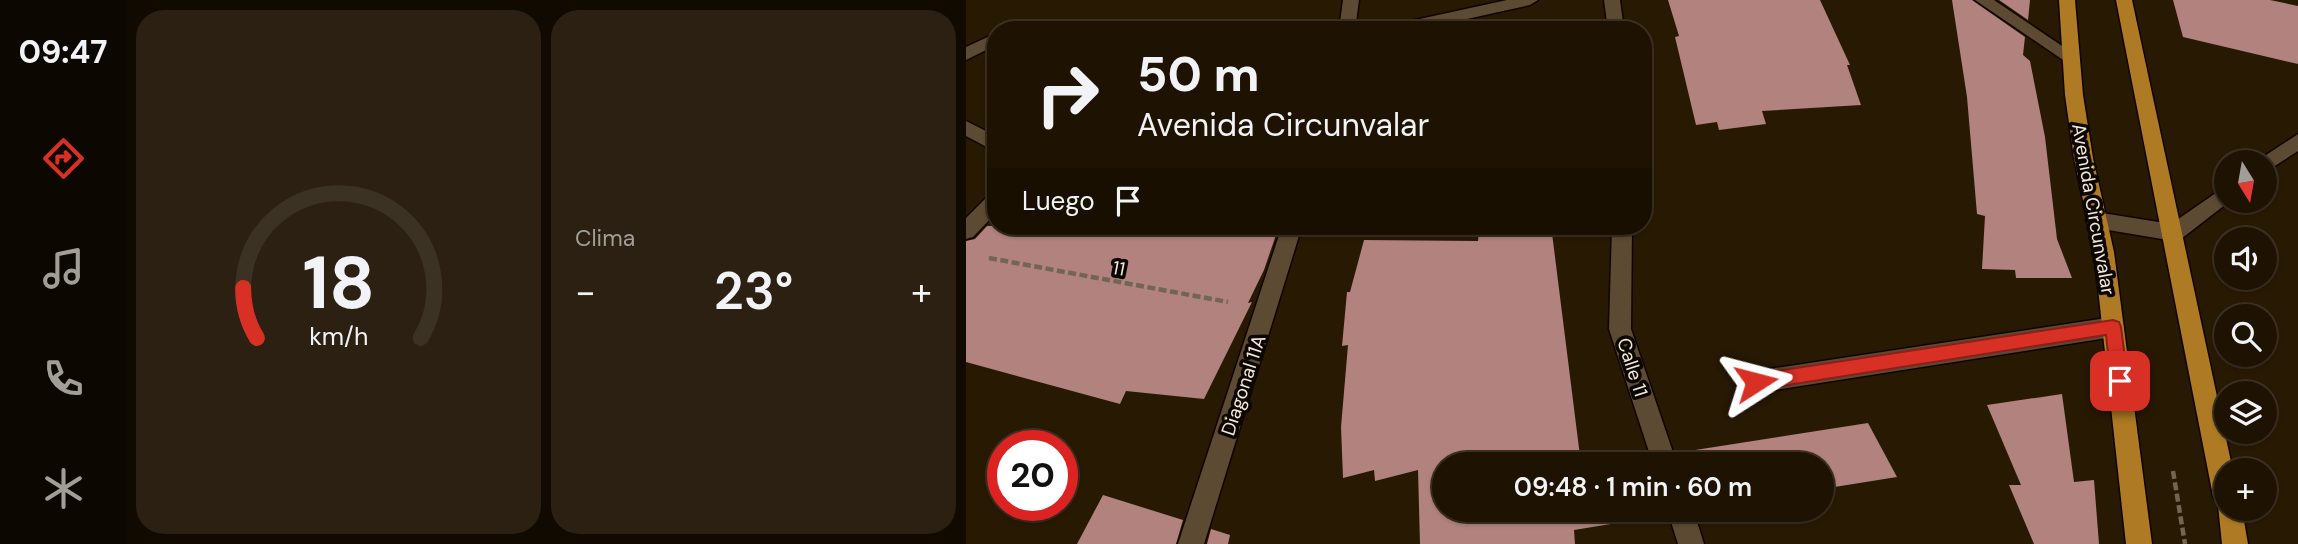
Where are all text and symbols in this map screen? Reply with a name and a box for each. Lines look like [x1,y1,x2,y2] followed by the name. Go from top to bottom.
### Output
[19,31,107,73] text: 09:47
[1137,42,1260,106] text: 50 m
[1022,49,1113,140] icon: right
[1137,104,1429,146] text: Avenida Circunvalar
[2066,121,2121,297] street label: Avenida Circunvalar
[39,134,88,183] icon: directions
[2214,150,2277,214] north arrow
[2214,150,2277,521] map controls
[1109,182,1147,220] icon: arrive
[1022,184,1095,218] text: Luego
[575,223,635,253] text: Clima
[2214,227,2277,290] button: sound
[302,236,375,331] text: 18
[39,244,88,293] icon: music
[1111,255,1127,282] street label: 11
[714,257,793,325] text: 23°
[575,267,596,317] text: −
[911,267,932,317] text: +
[2214,304,2277,367] button: search
[309,320,368,353] text: km/h
[1215,331,1272,439] street label: Diagonal 11A
[1611,335,1654,400] street label: Calle 11
[1719,345,1793,419] position arrow
[2090,351,2150,411] pin
[39,354,88,403] icon: phone
[2101,362,2139,400] icon: arrive
[2214,381,2277,444] button: layers
[987,430,1078,521] speed limit sign: 20
[2214,458,2277,521] button: +
[39,464,88,513] icon: climate
[1514,470,1752,504] text: 09:48 · 1 min · 60 m

